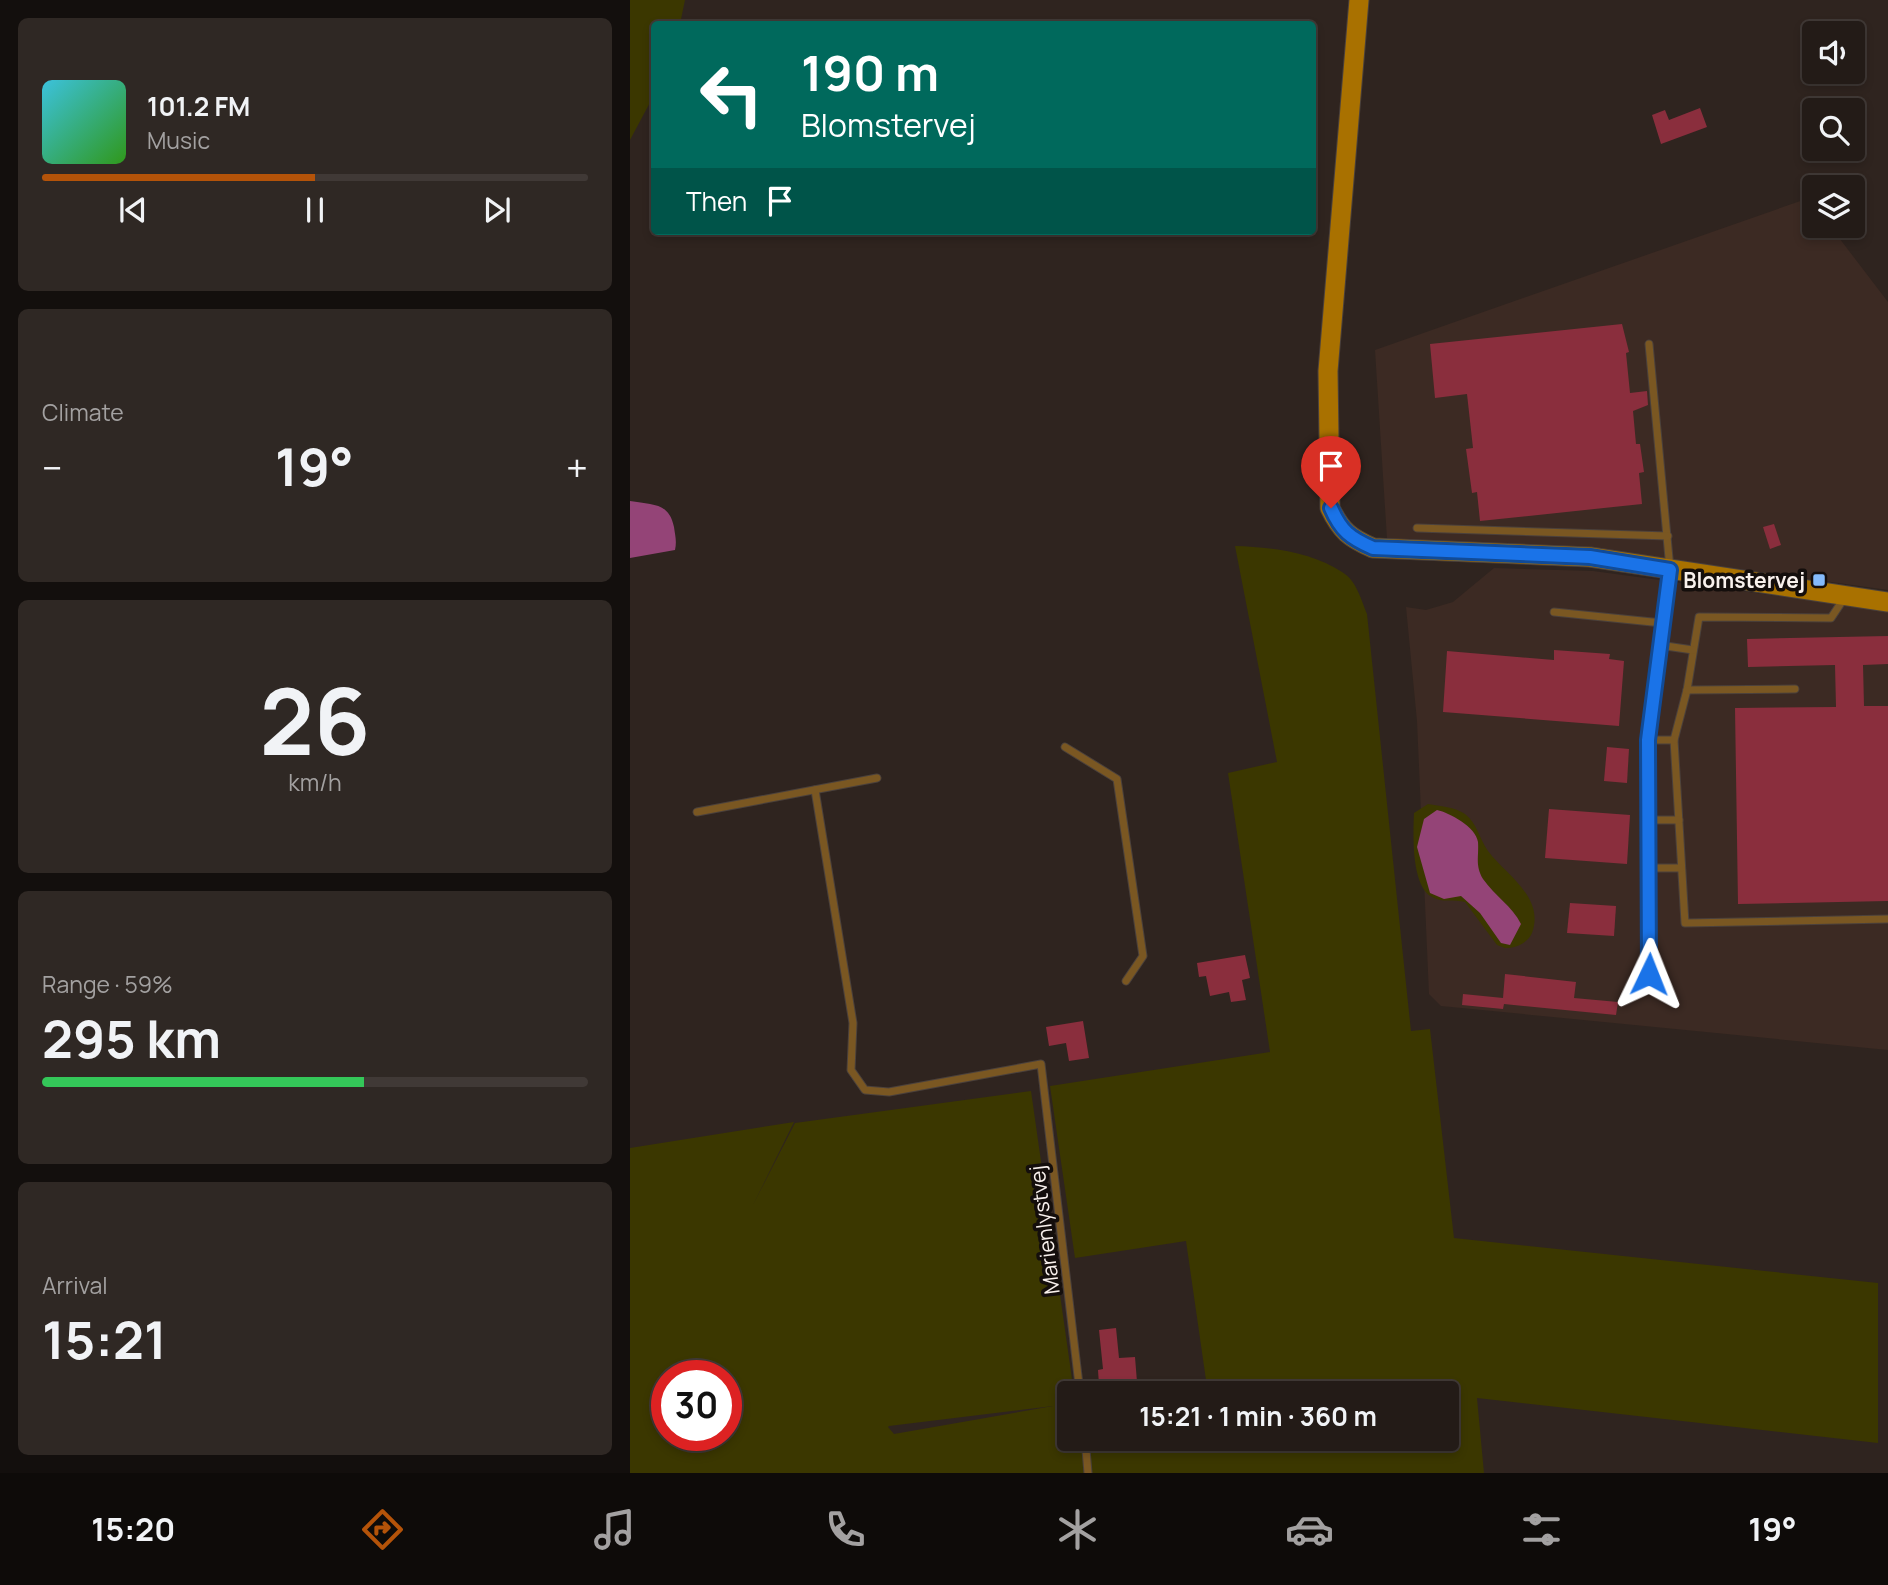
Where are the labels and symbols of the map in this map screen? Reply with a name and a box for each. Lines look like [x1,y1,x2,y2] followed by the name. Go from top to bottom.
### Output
[1301,436,1361,508] pin
[1683,566,1805,594] place label: Blomstervej
[1811,572,1827,588] marker: Blomstervej
[1612,937,1686,1011] position arrow
[1022,1164,1066,1296] street label: Marienlystvej
[651,1360,742,1451] speed limit sign: 30

